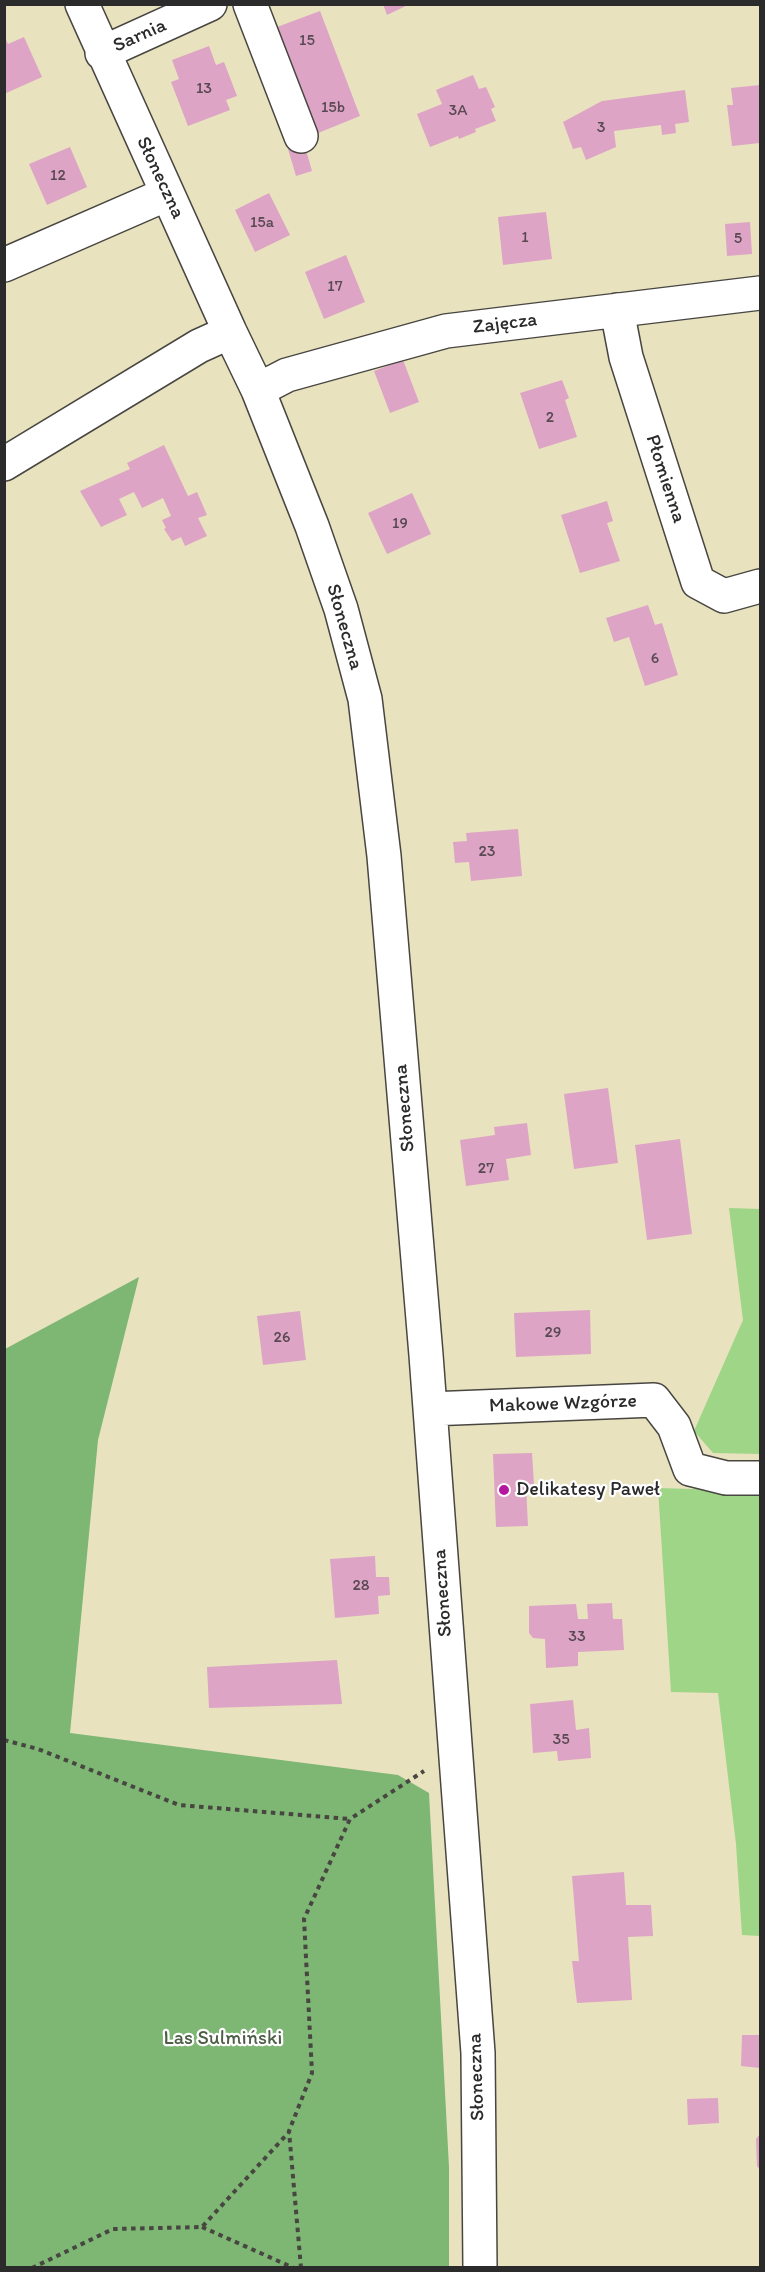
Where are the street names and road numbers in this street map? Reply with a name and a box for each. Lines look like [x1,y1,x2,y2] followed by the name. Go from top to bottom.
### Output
[110,14,170,58] street label: Sarnia
[131,133,189,223] street label: Słoneczna
[472,308,538,340] street label: Zajęcza
[639,432,691,526] street label: Płomienna
[320,581,368,673] street label: Słoneczna
[389,1063,421,1153] street label: Słoneczna
[489,1389,637,1419] street label: Makowe Wzgórze
[428,1548,458,1638] street label: Słoneczna
[463,2033,491,2121] street label: Słoneczna

